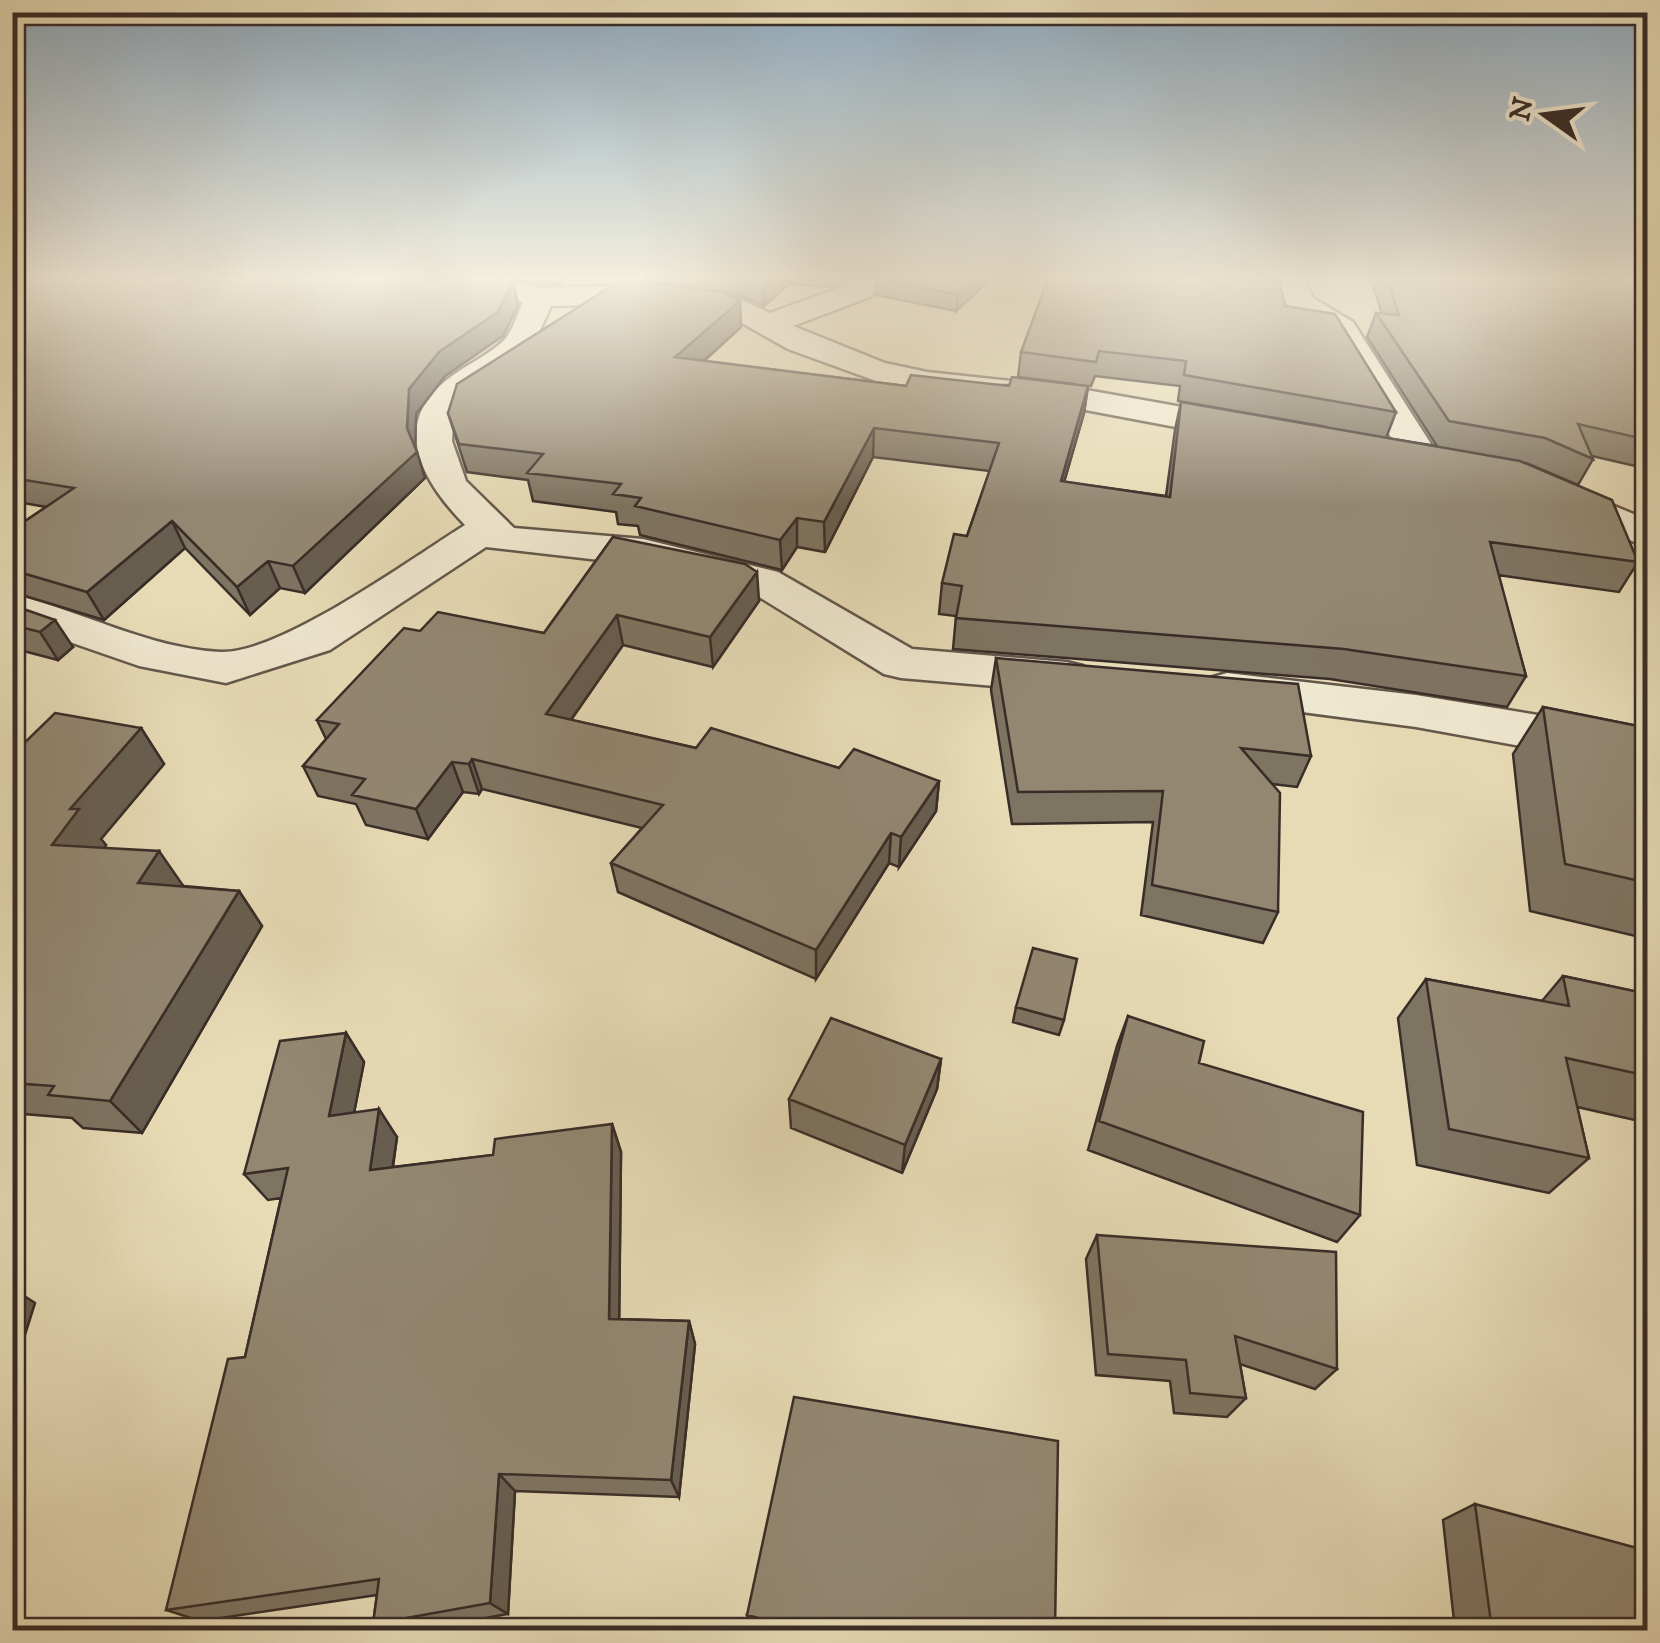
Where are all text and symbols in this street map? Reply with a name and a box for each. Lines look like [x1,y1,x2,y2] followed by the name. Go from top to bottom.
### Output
[1495,65,1595,165] north arrow
[1502,94,1542,125] text: N

